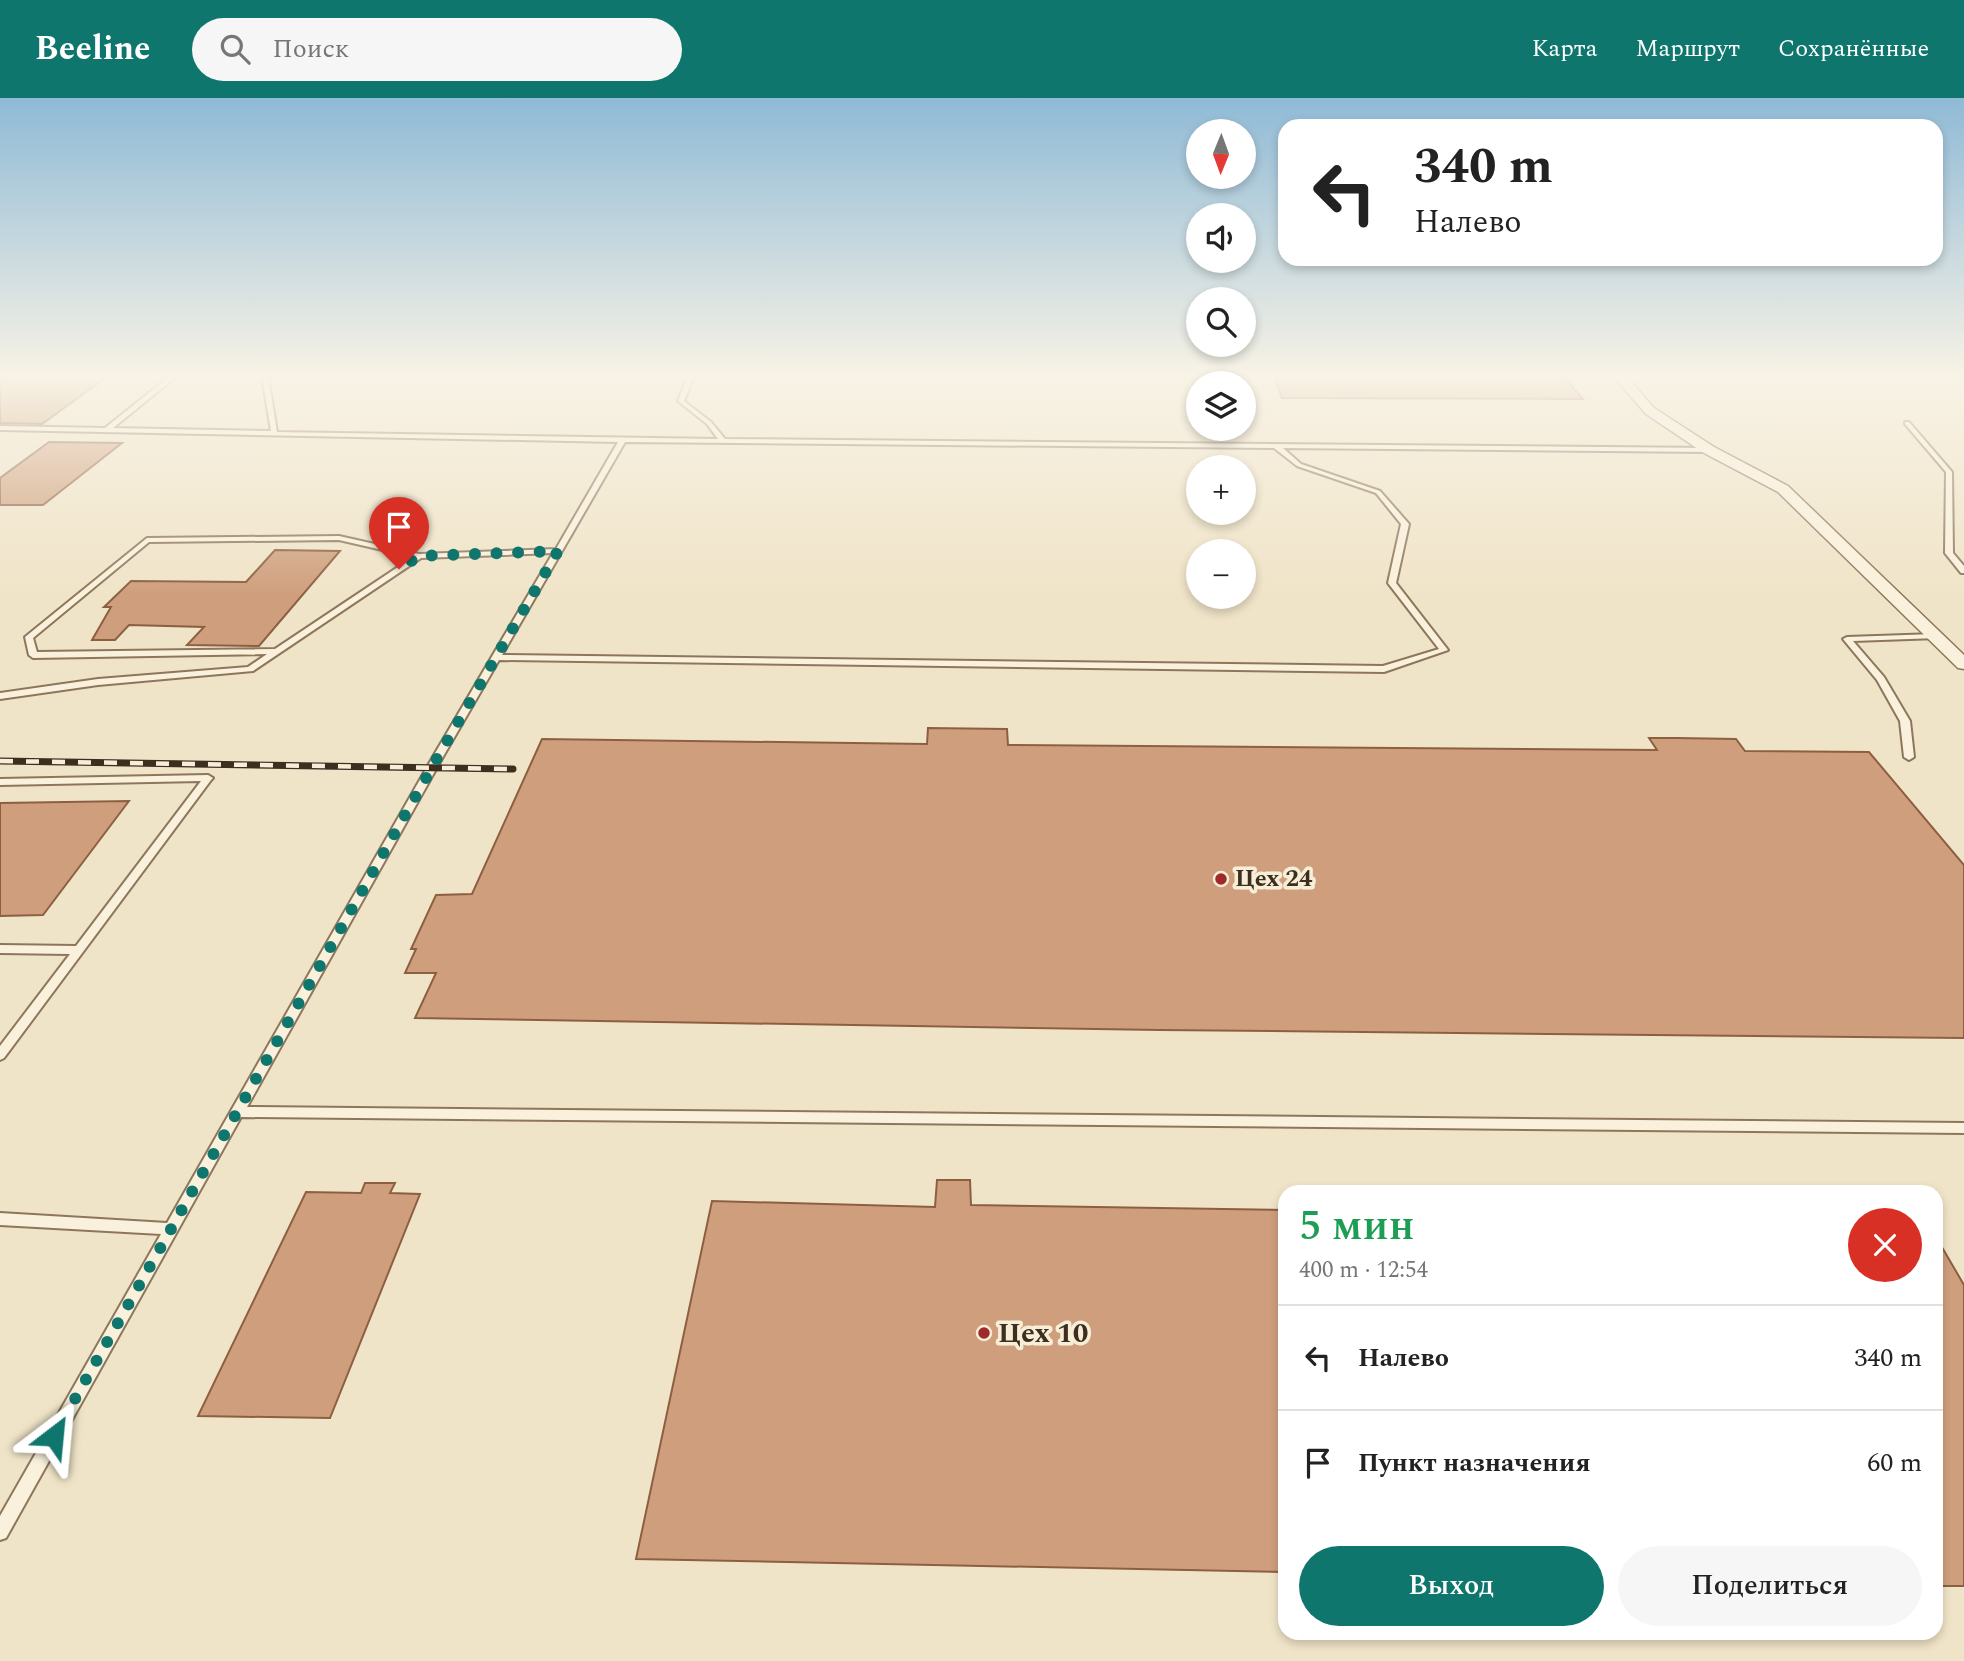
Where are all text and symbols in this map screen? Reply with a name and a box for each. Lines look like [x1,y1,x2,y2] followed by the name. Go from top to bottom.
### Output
[192,18,682,81] search box
[35,24,150,74] text: Beeline
[272,29,349,69] text: Поиск
[216,30,254,68] icon: search
[1532,31,1597,67] text: Карта
[1635,31,1740,67] text: Маршрут
[1778,31,1929,67] text: Сохранённые
[1186,119,1256,189] north arrow
[1186,119,1256,609] map controls
[1414,130,1553,205] text: 340 m
[1299,147,1390,238] icon: left
[1414,198,1522,247] text: Налево
[1186,203,1256,273] button: sound
[1186,287,1256,357] button: search
[1186,371,1256,441] button: layers
[1186,455,1256,525] button: +
[369,497,429,569] pin
[380,508,418,546] icon: arrive
[1186,539,1256,609] button: −
[1235,861,1313,897] place label: Цех 24
[1213,871,1229,887] marker: Цех 24
[1299,1195,1414,1258] text: 5 мин
[1848,1208,1922,1282] button: close
[1299,1253,1428,1288] text: 400 m · 12:54
[998,1312,1088,1355] place label: Цех 10
[976,1325,992,1341] marker: Цех 10
[1358,1338,1449,1378] text: Налево
[1854,1338,1922,1378] text: 340 m
[1299,1339,1337,1377] icon: left
[17,1399,91,1473] position arrow
[1358,1443,1591,1483] text: Пункт назначения
[1867,1443,1922,1483] text: 60 m
[1299,1444,1337,1482] icon: arrive
[1299,1546,1604,1626] button: Выход
[1618,1546,1922,1626] button: Поделиться

